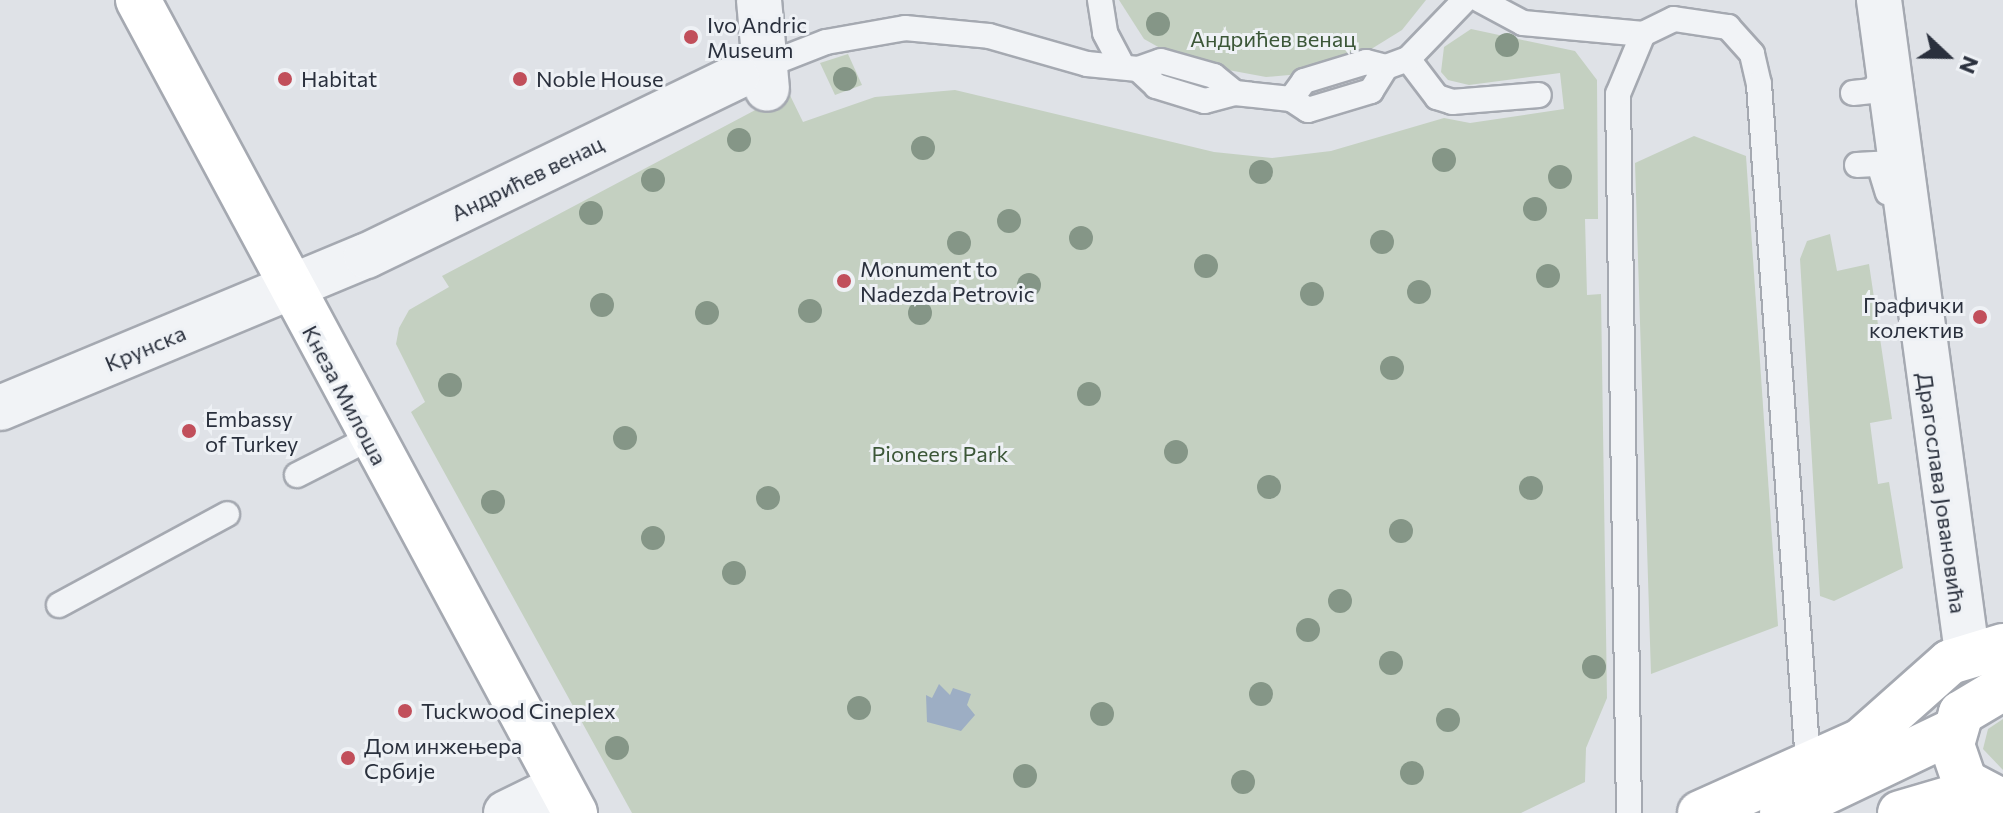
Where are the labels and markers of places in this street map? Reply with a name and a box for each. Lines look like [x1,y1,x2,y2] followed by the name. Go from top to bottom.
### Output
[707,11,807,62] place label: Ivo Andric Museum
[682,28,700,46] marker: Ivo Andric Museum
[301,66,377,92] place label: Habitat
[536,66,664,92] place label: Noble House
[276,70,294,88] marker: Habitat
[511,70,529,88] marker: Noble House
[860,255,1035,306] place label: Monument to Nadezda Petrovic
[835,272,853,290] marker: Monument to Nadezda Petrovic
[1863,291,1964,342] place label: Графички колектив
[1971,308,1989,326] marker: Графички колектив
[205,405,298,456] place label: Embassy of Turkey
[180,422,198,440] marker: Embassy of Turkey
[421,698,616,724] place label: Tuckwood Cineplex
[396,702,414,720] marker: Tuckwood Cineplex
[364,732,522,784] place label: Дом инжењера Србије
[339,749,357,767] marker: Дом инжењера Србије

